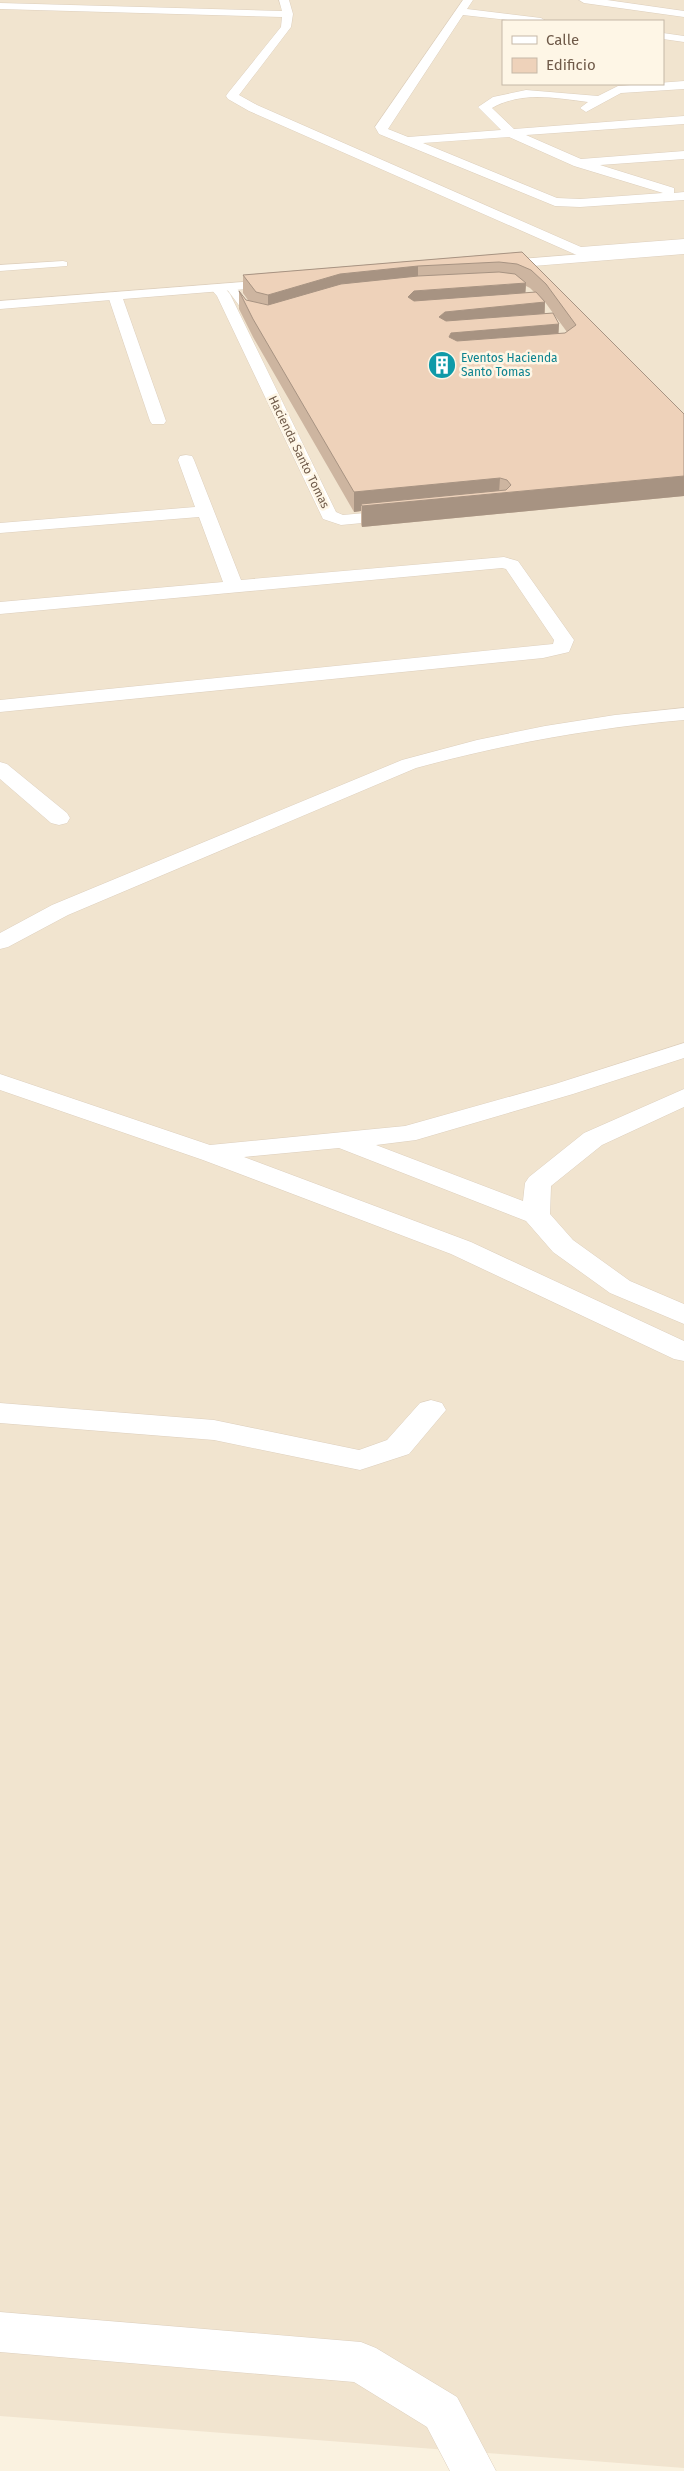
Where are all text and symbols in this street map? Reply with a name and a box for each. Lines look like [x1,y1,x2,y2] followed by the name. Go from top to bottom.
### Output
[502,20,664,85] legend
[546,31,579,49] text: Calle
[546,56,596,74] text: Edificio
[427,350,457,380] building icon: Eventos Hacienda Santo Tomas
[461,351,558,379] place label: Eventos Hacienda Santo Tomas
[266,393,333,511] street label: Hacienda Santo Tomas

